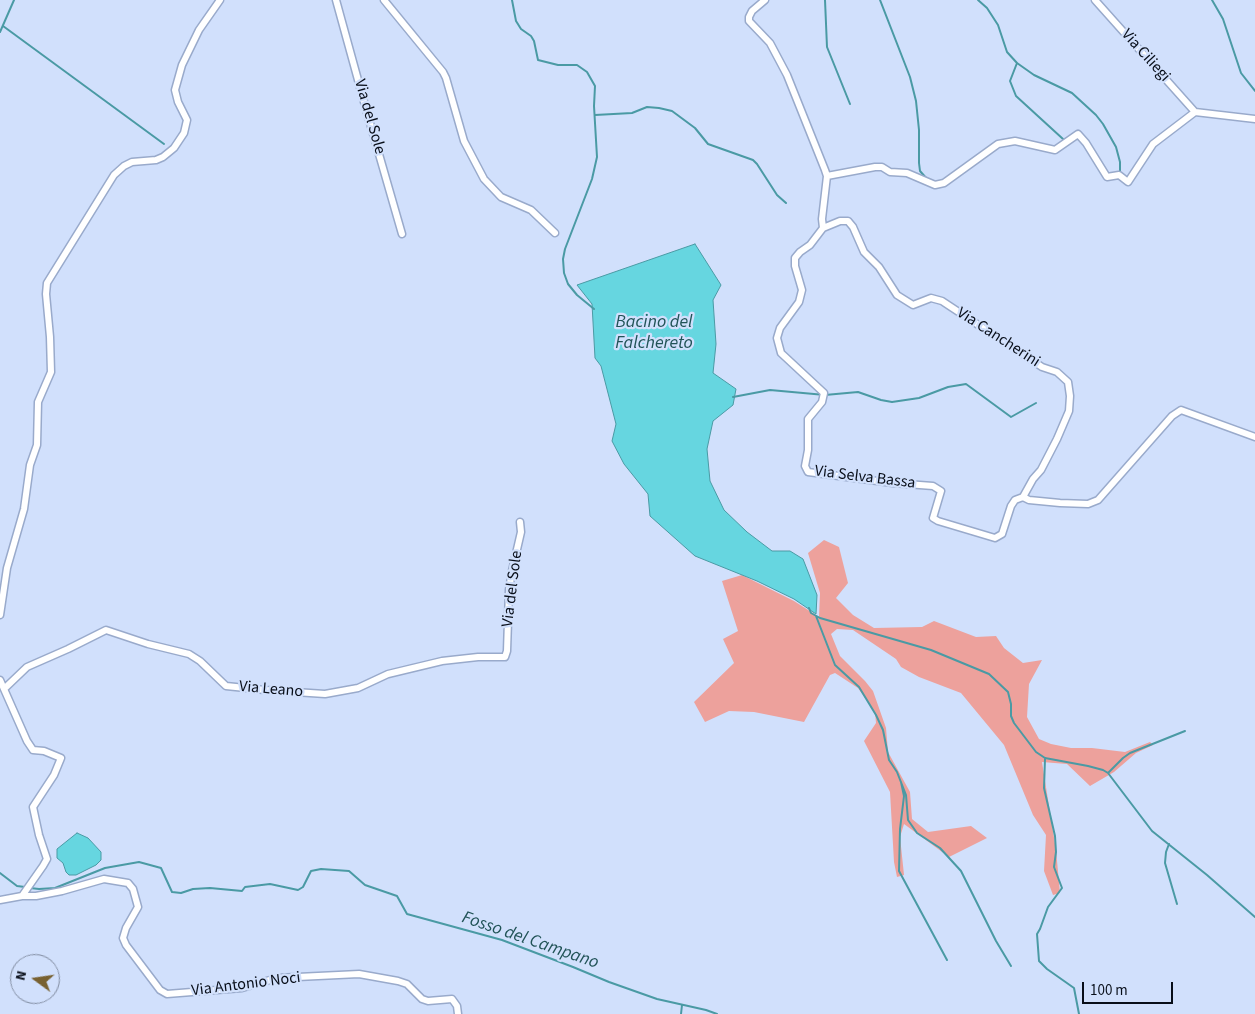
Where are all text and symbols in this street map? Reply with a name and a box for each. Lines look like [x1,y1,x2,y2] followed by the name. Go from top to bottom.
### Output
[1116,26,1174,86] street label: Via Ciliegi
[349,77,389,157] street label: Via del Sole
[953,304,1043,372] street label: Via Cancherini
[615,312,693,354] water label: Bacino del Falchereto
[814,462,916,494] street label: Via Selva Bassa
[499,550,527,628] street label: Via del Sole
[238,678,304,702] street label: Via Leano
[459,907,601,975] water label: Fosso del Campano
[10,954,60,1004] north arrow
[11,969,32,983] text: N
[190,969,302,1001] street label: Via Antonio Noci
[1085,972,1176,1004] scale bar
[1090,980,1128,1001] text: 100 m

